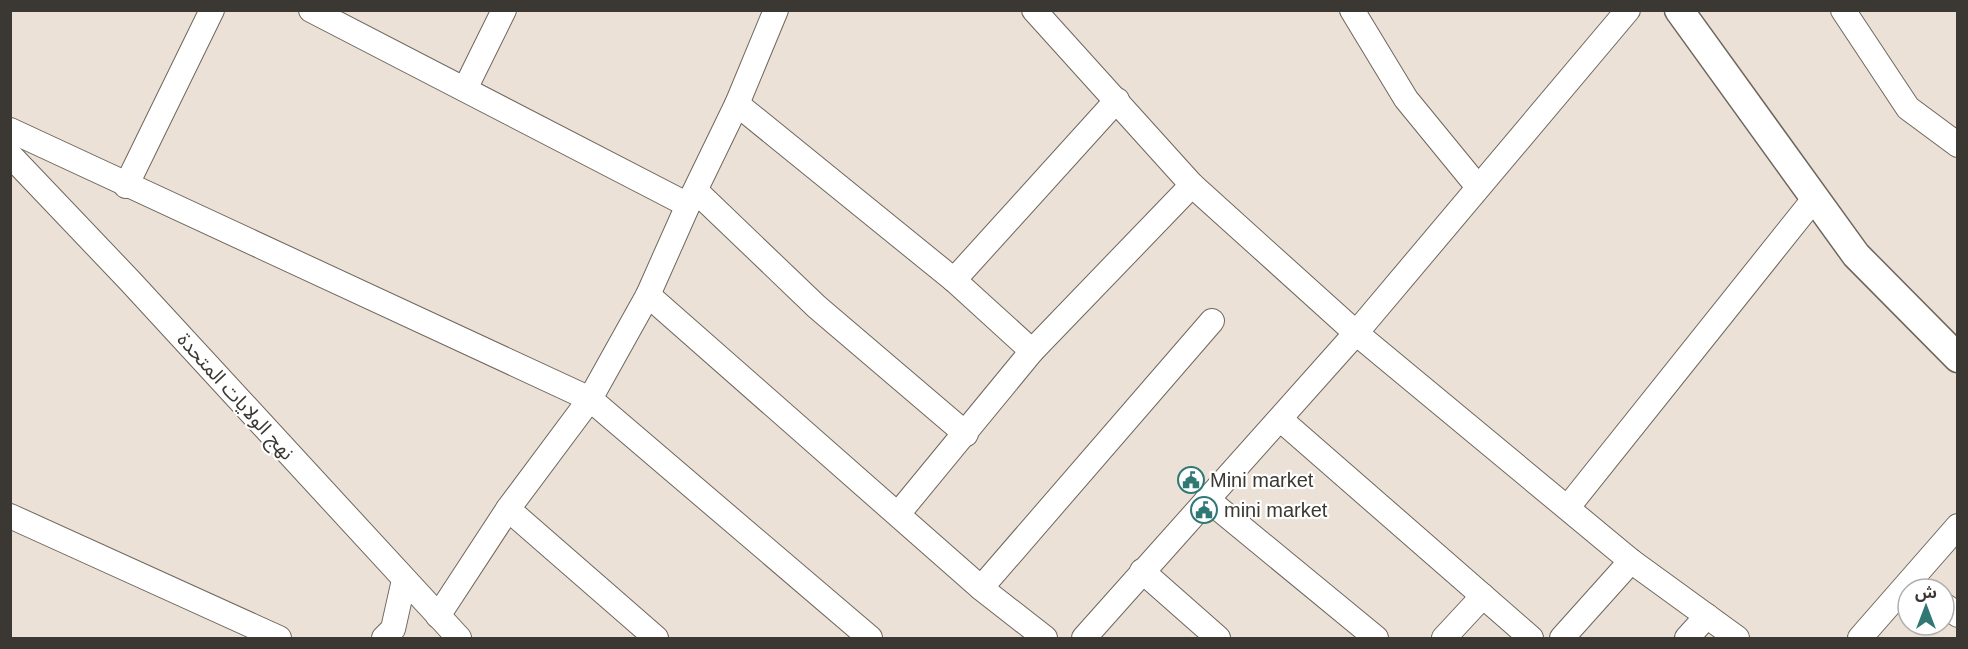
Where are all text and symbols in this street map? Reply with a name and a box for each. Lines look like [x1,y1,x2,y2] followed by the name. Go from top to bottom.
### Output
[170,328,299,467] street label: نهج الولايات المتحدة
[1176,465,1206,495] public building icon: Mini market
[1210,469,1314,491] place label: Mini market
[1189,495,1219,525] public building icon: mini market
[1224,499,1328,521] place label: mini market
[1896,577,1956,637] north arrow
[1915,584,1937,602] text: ش

